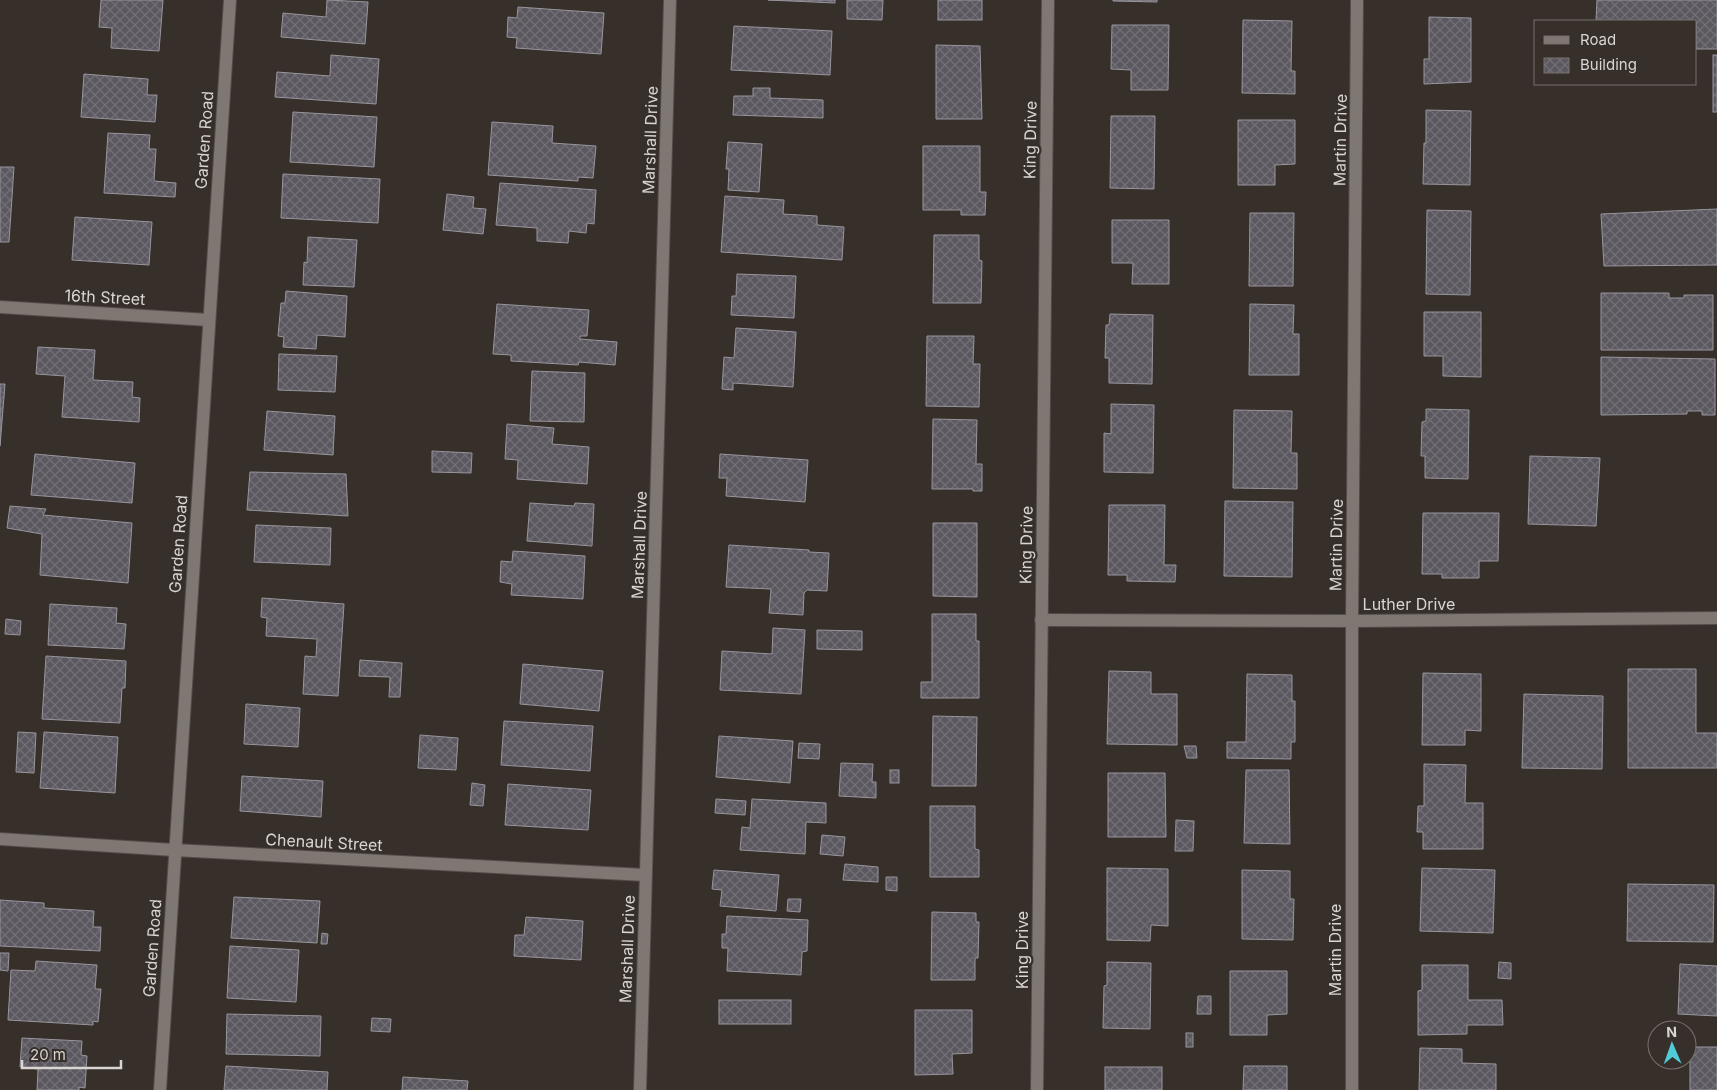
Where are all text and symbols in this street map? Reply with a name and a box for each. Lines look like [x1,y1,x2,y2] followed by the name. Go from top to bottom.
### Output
[1534,20,1697,85] legend
[1580,30,1616,49] text: Road
[1580,55,1637,74] text: Building
[638,86,662,194] street label: Marshall Drive
[191,90,217,190] street label: Garden Road
[1329,94,1351,186] street label: Martin Drive
[1019,101,1041,179] street label: King Drive
[64,285,146,309] street label: 16th Street
[627,491,651,599] street label: Marshall Drive
[165,494,191,594] street label: Garden Road
[1325,499,1347,591] street label: Martin Drive
[1015,506,1037,584] street label: King Drive
[1363,594,1455,614] street label: Luther Drive
[265,829,383,855] street label: Chenault Street
[615,895,639,1003] street label: Marshall Drive
[139,898,165,998] street label: Garden Road
[1325,904,1345,996] street label: Martin Drive
[1012,911,1032,989] street label: King Drive
[1647,1020,1697,1070] north arrow
[1666,1023,1677,1040] text: N
[22,1038,121,1070] scale bar
[30,1045,66,1064] text: 20 m

